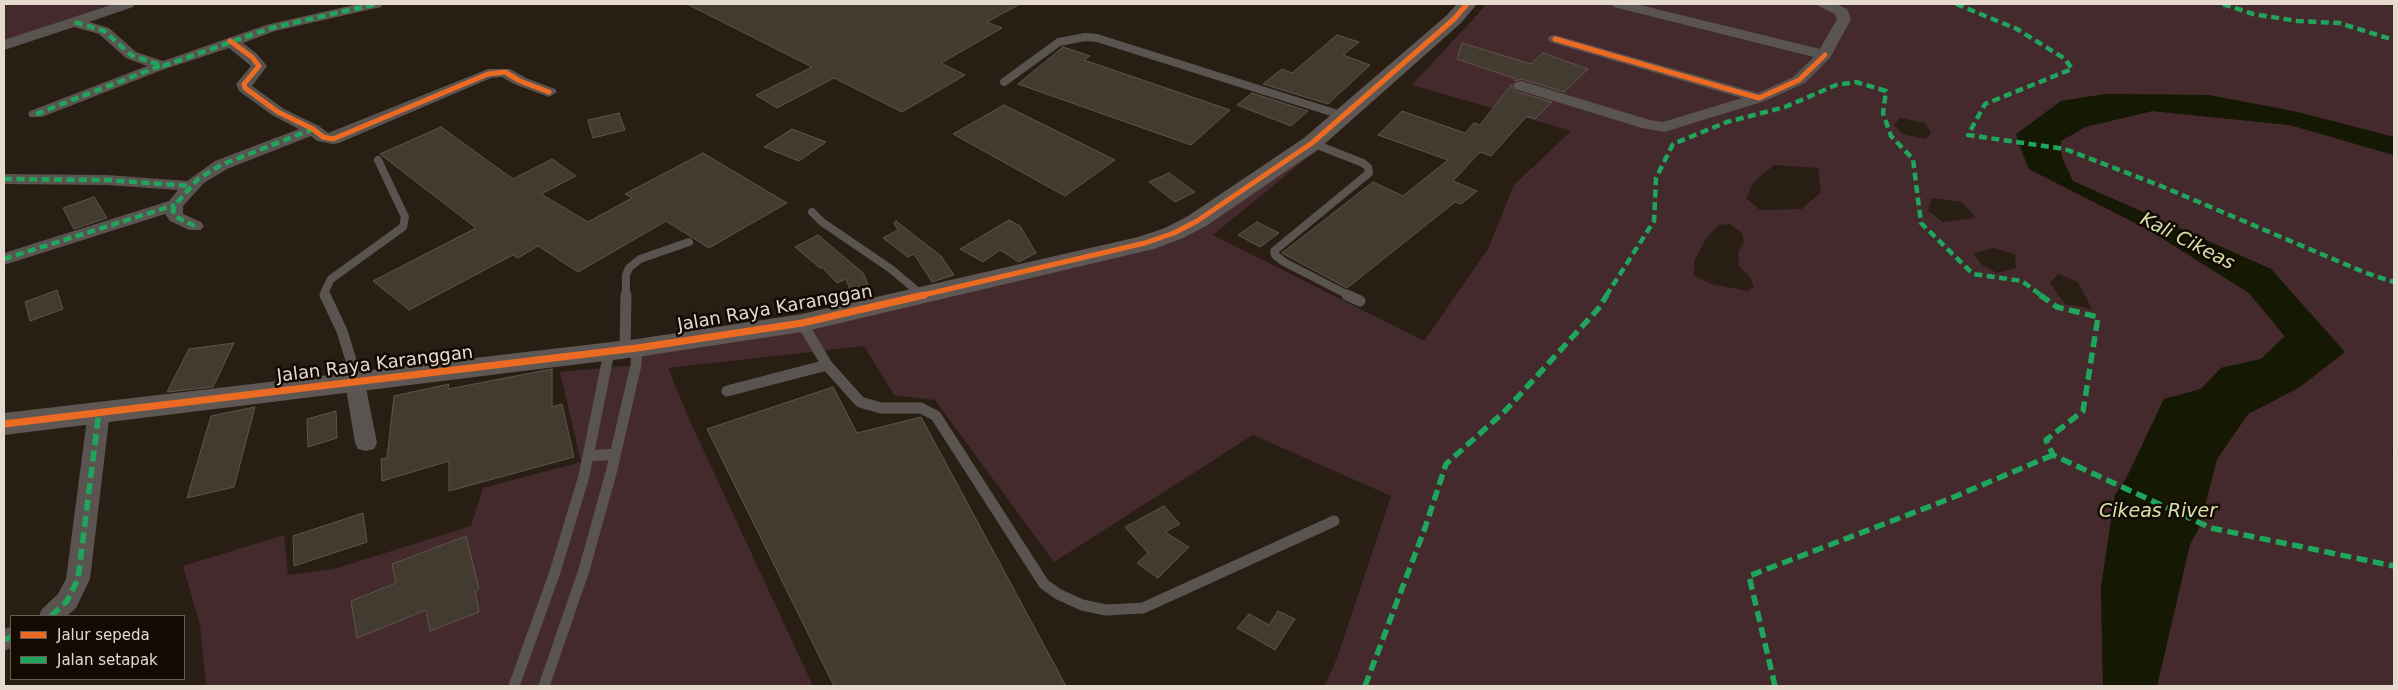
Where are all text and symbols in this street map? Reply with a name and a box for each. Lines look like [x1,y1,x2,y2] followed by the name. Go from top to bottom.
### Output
[2136,209,2238,275] water label: Kali Cikeas
[676,281,874,337] street label: Jalan Raya Karanggan
[276,342,474,388] street label: Jalan Raya Karanggan
[2099,501,2217,523] water label: Cikeas River
[10,615,185,680] legend
[57,626,150,644] text: Jalur sepeda
[57,651,158,669] text: Jalan setapak

